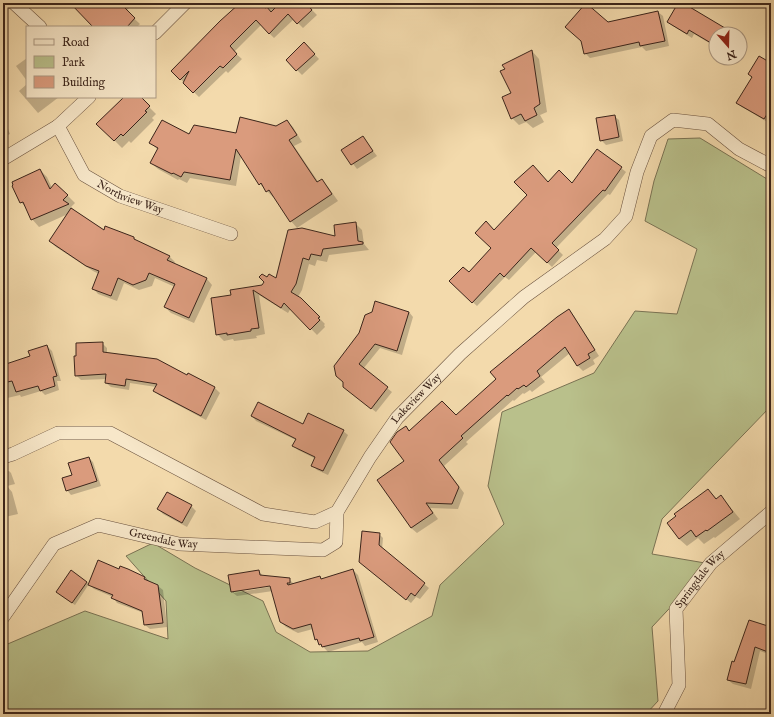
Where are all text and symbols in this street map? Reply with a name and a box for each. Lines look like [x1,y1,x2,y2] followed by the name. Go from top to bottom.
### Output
[26,26,156,98] legend
[708,26,748,66] north arrow
[62,35,90,50] text: Road
[724,46,739,63] text: N
[62,55,85,70] text: Park
[62,75,106,90] text: Building
[94,177,166,218] street label: Northview Way
[388,370,445,426] street label: Lakeview Way
[128,526,199,552] street label: Greendale Way
[672,547,728,611] street label: Springdale Way

